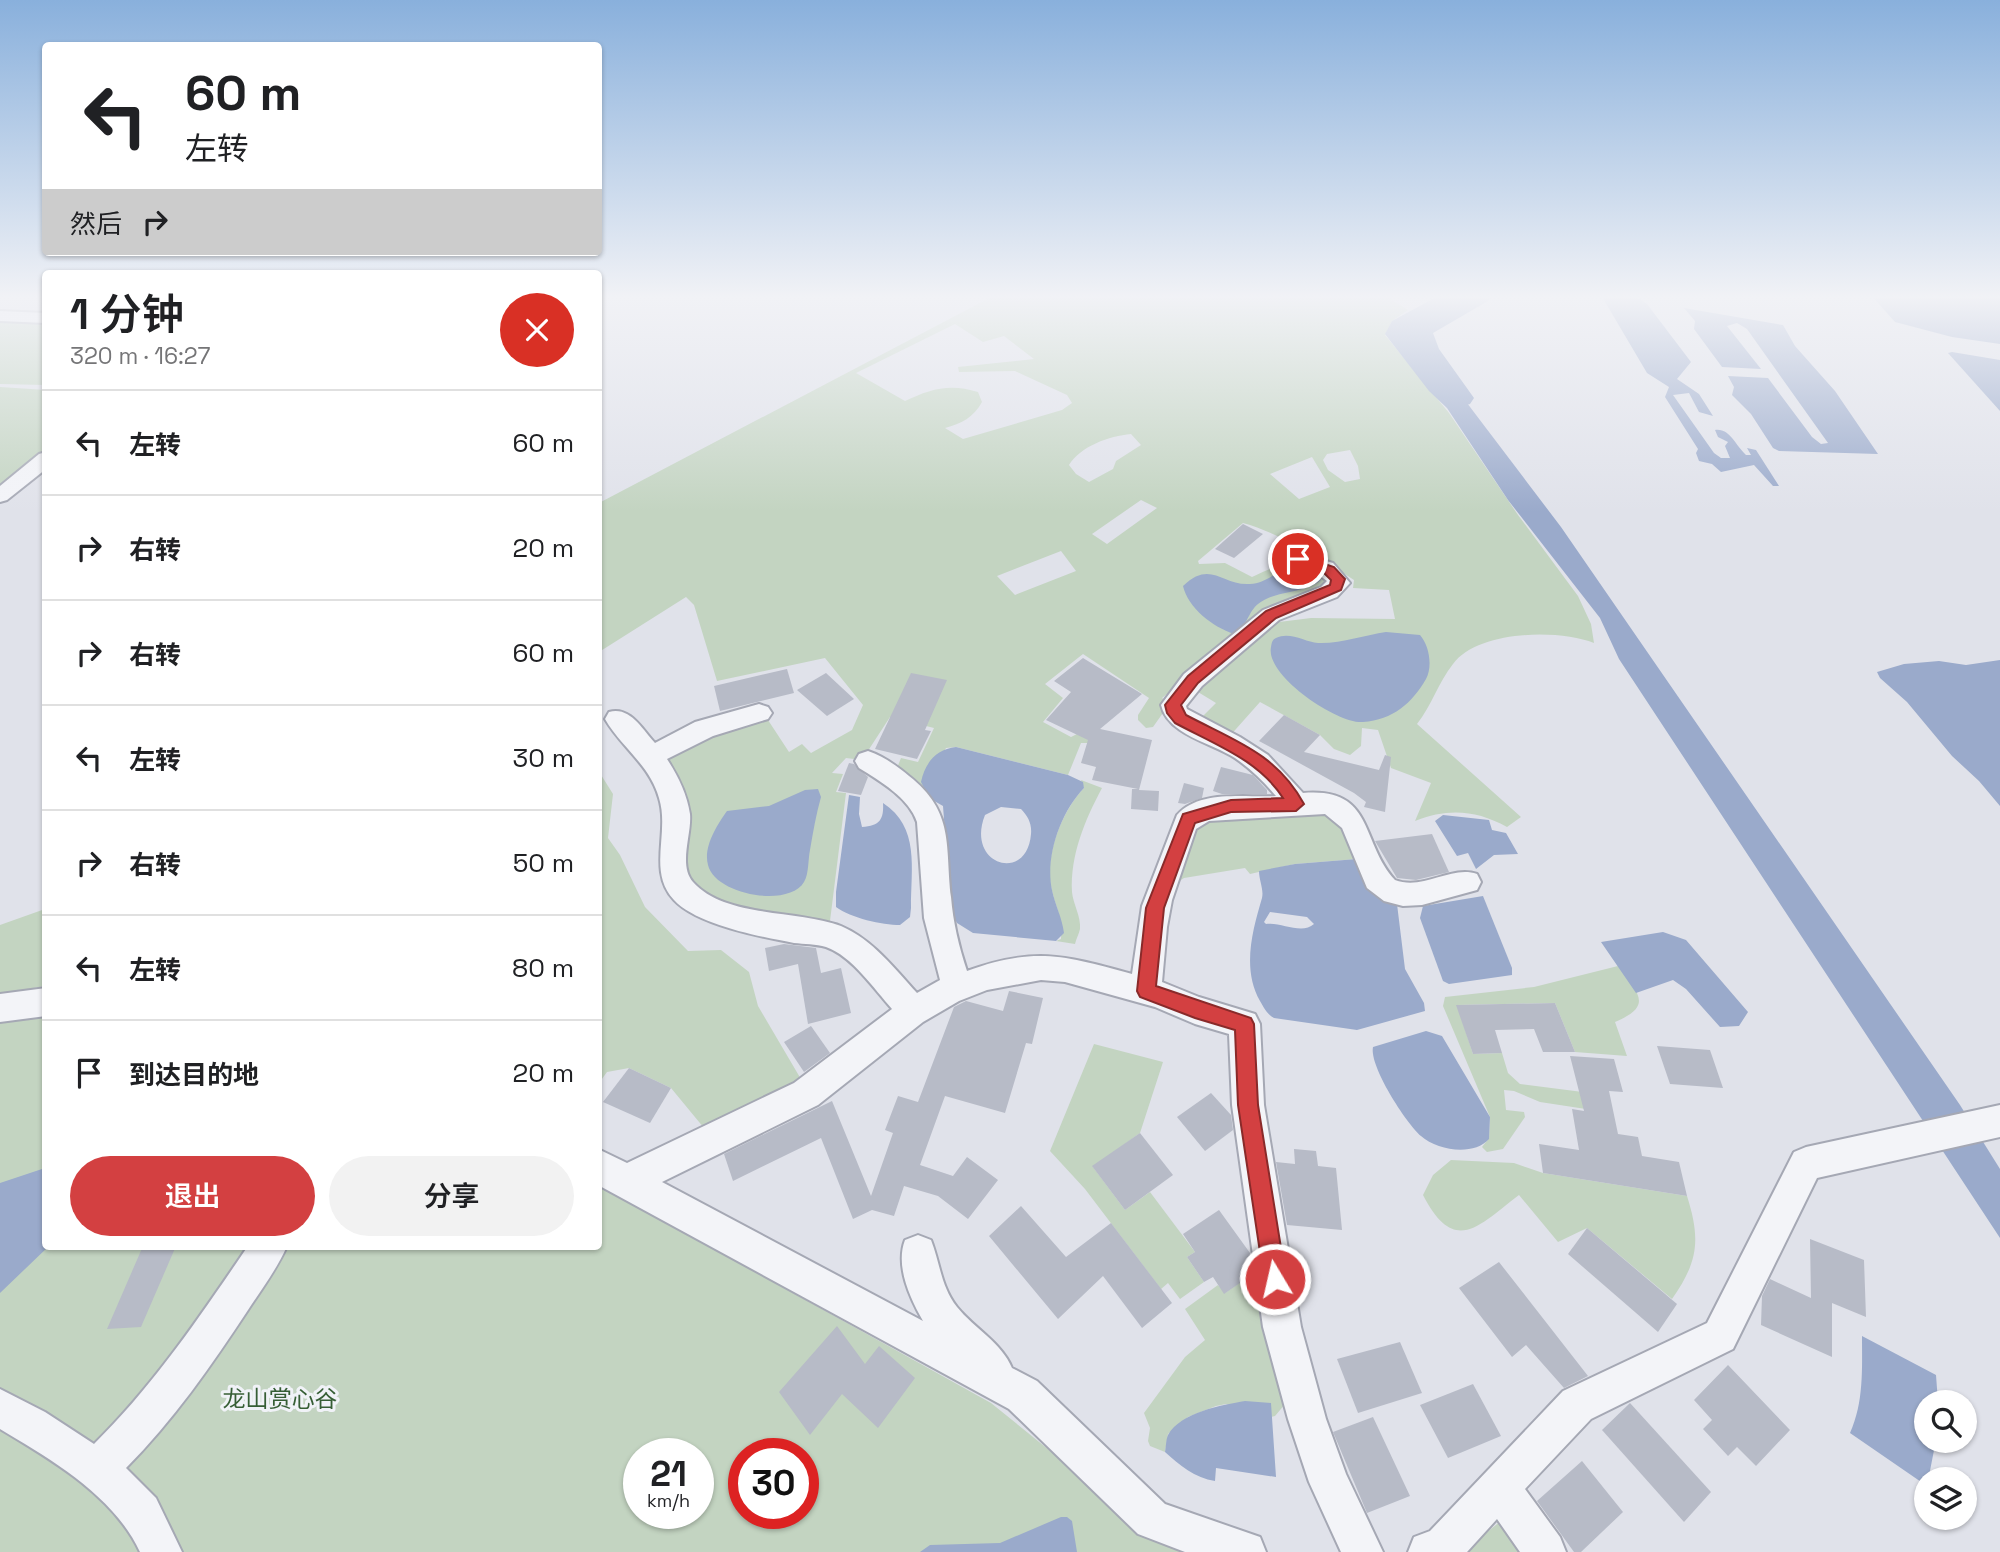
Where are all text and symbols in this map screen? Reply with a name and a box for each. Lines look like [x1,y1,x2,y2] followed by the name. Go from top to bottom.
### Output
[185,62,301,124] text: 60 m
[70,70,161,161] icon: left
[185,129,249,169] text: 左转
[136,203,174,241] icon: right
[70,207,122,241] text: 然后
[70,288,184,341] text: 1 分钟
[500,293,574,367] button: close
[70,341,211,371] text: 320 m · 16:27
[70,424,108,462] icon: left
[512,426,574,460] text: 60 m
[129,428,181,462] text: 左转
[70,529,108,567] icon: right
[1268,529,1328,589] pin
[513,531,574,565] text: 20 m
[129,533,181,567] text: 右转
[1279,540,1317,578] icon: arrive
[70,634,108,672] icon: right
[512,636,574,670] text: 60 m
[129,638,181,672] text: 右转
[70,739,108,777] icon: left
[513,741,574,775] text: 30 m
[129,743,181,777] text: 左转
[70,844,108,882] icon: right
[513,846,574,880] text: 50 m
[129,848,181,882] text: 右转
[70,949,108,987] icon: left
[512,951,574,985] text: 80 m
[129,953,181,987] text: 左转
[70,1054,108,1092] icon: arrive
[513,1056,574,1090] text: 20 m
[129,1058,259,1092] text: 到达目的地
[70,1156,315,1236] button: 退出
[329,1156,574,1236] button: 分享
[1238,1242,1312,1316] position arrow
[223,1384,338,1414] park label: 龙山赏心谷
[1914,1390,1977,1530] map controls
[1914,1390,1977,1453] button: search
[728,1438,819,1529] speed limit sign: 30
[650,1452,687,1496] text: 21
[1914,1467,1977,1530] button: layers
[647,1489,690,1512] text: km/h

